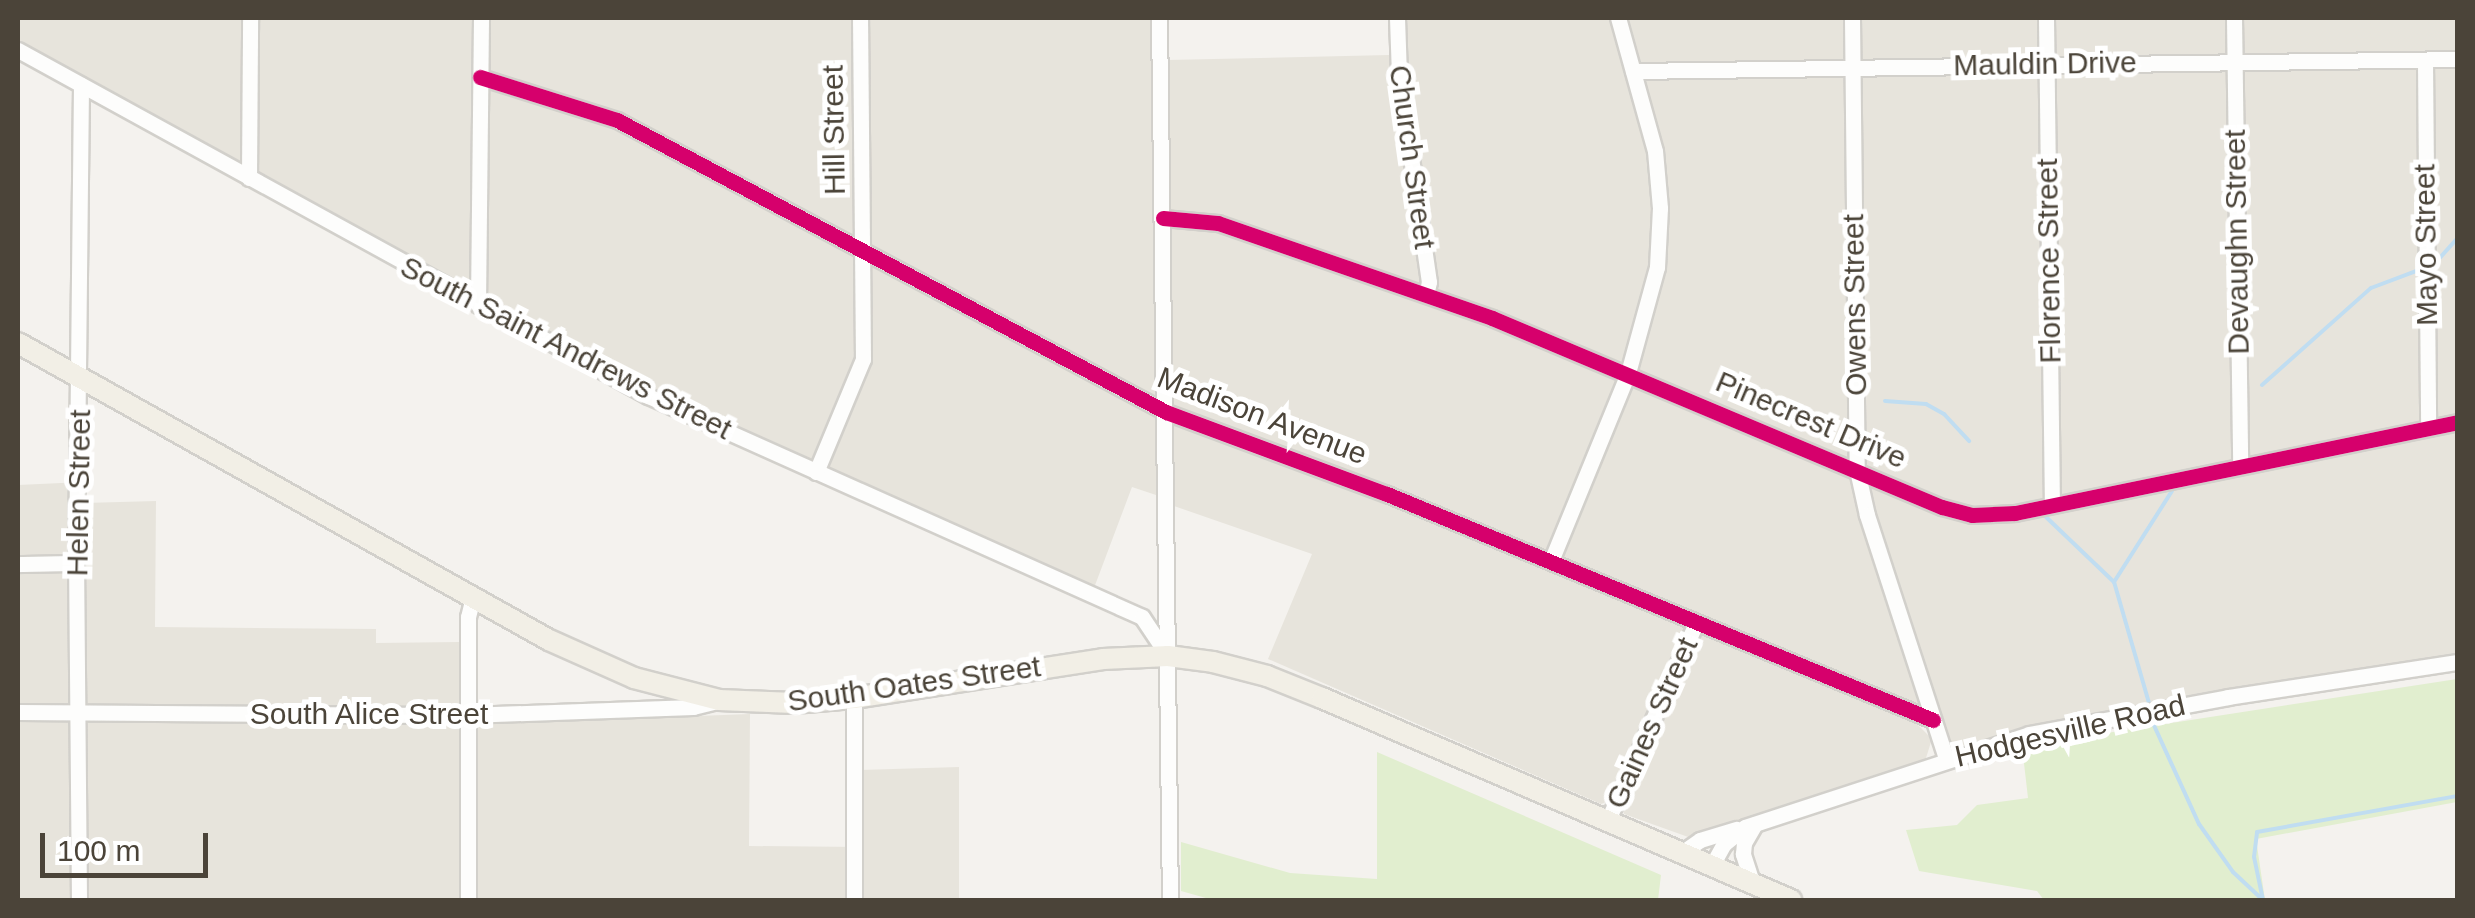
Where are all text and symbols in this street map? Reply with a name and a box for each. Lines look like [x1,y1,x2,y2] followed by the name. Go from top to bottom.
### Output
[1953,44,2137,84] street label: Mauldin Drive
[1381,63,1443,251] street label: Church Street
[815,65,853,195] street label: Hill Street
[2217,129,2257,355] street label: Devaughn Street
[2029,158,2069,364] street label: Florence Street
[2407,164,2445,326] street label: Mayo Street
[1835,214,1875,396] street label: Owens Street
[394,248,738,448] street label: South Saint Andrews Street
[1151,359,1373,473] street label: Madison Avenue
[1710,364,1912,476] street label: Pinecrest Drive
[60,409,98,577] street label: Helen Street
[1598,632,1706,814] street label: Gaines Street
[785,648,1043,720] street label: South Oates Street
[1951,687,2189,775] street label: Hodgesville Road
[249,696,489,732] street label: South Alice Street
[45,813,212,875] scale bar
[57,834,140,867] text: 100 m

